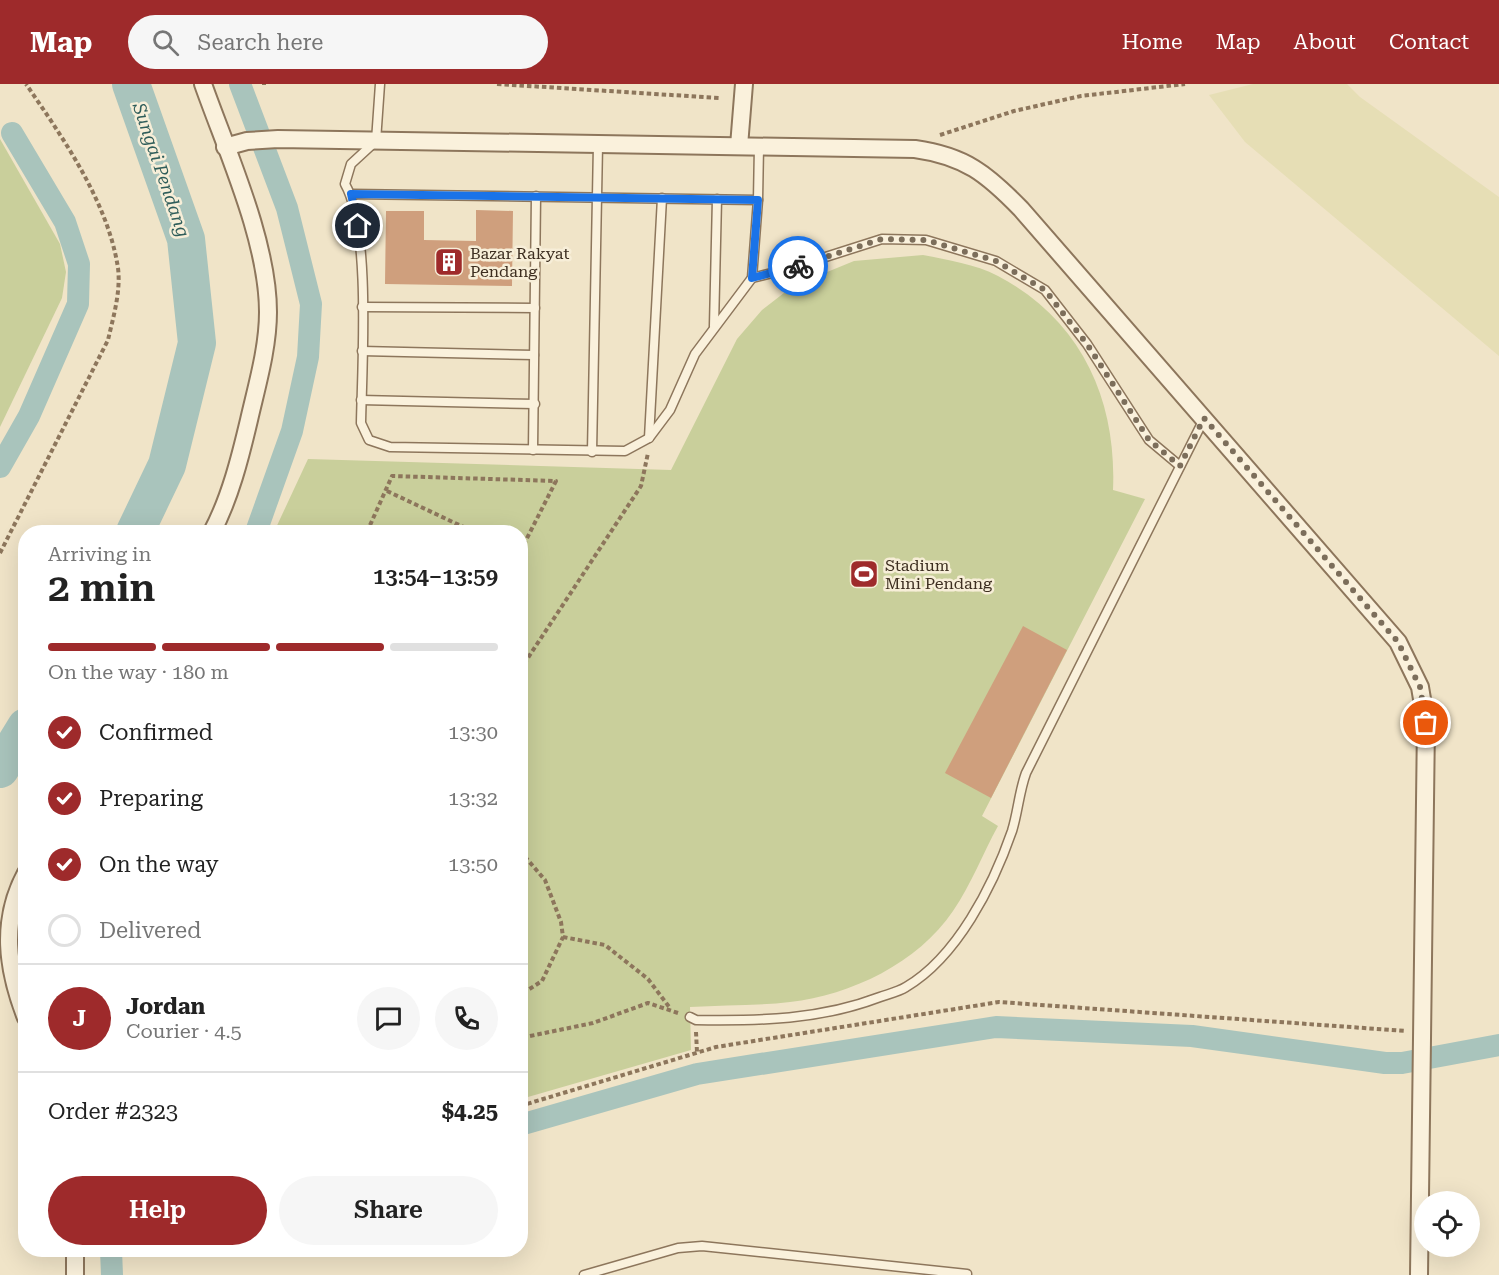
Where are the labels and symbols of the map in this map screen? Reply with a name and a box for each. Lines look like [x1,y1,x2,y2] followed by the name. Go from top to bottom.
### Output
[128,99,194,240] water label: Sungai Pendang
[332,200,383,251] pin
[768,236,828,296] courier
[470,244,569,281] place label: Bazar Rakyat Pendang
[433,246,465,278] building icon: Bazar Rakyat Pendang
[885,556,993,593] place label: Stadium Mini Pendang
[848,558,880,590] sports icon: Stadium Mini Pendang
[1400,697,1451,748] pin

